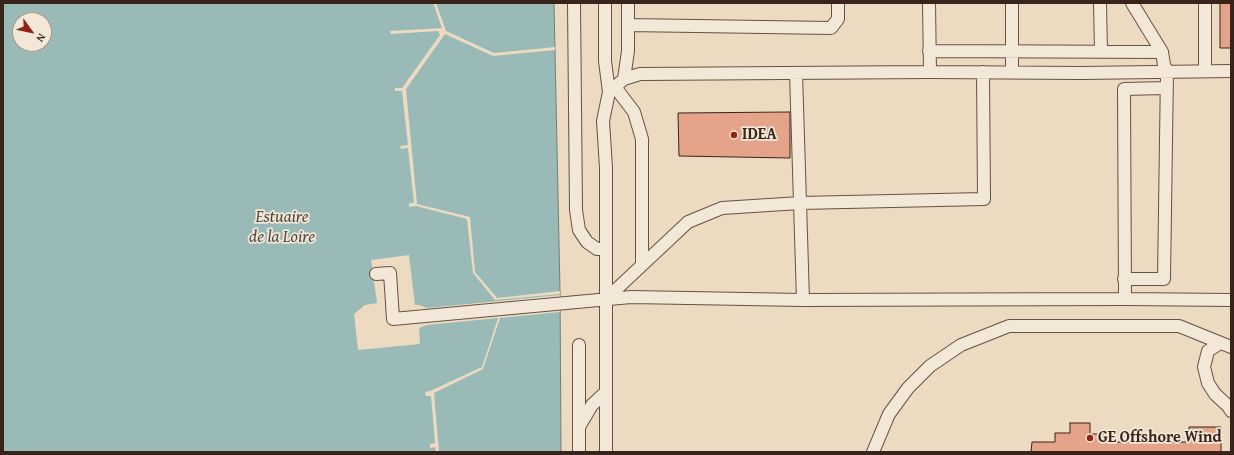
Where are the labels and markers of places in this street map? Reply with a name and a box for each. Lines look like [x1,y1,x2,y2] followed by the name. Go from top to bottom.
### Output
[742,125,777,145] place label: IDEA
[729,130,739,140] marker: IDEA
[1098,428,1222,448] place label: GE Offshore Wind
[1085,433,1095,443] marker: GE Offshore Wind

